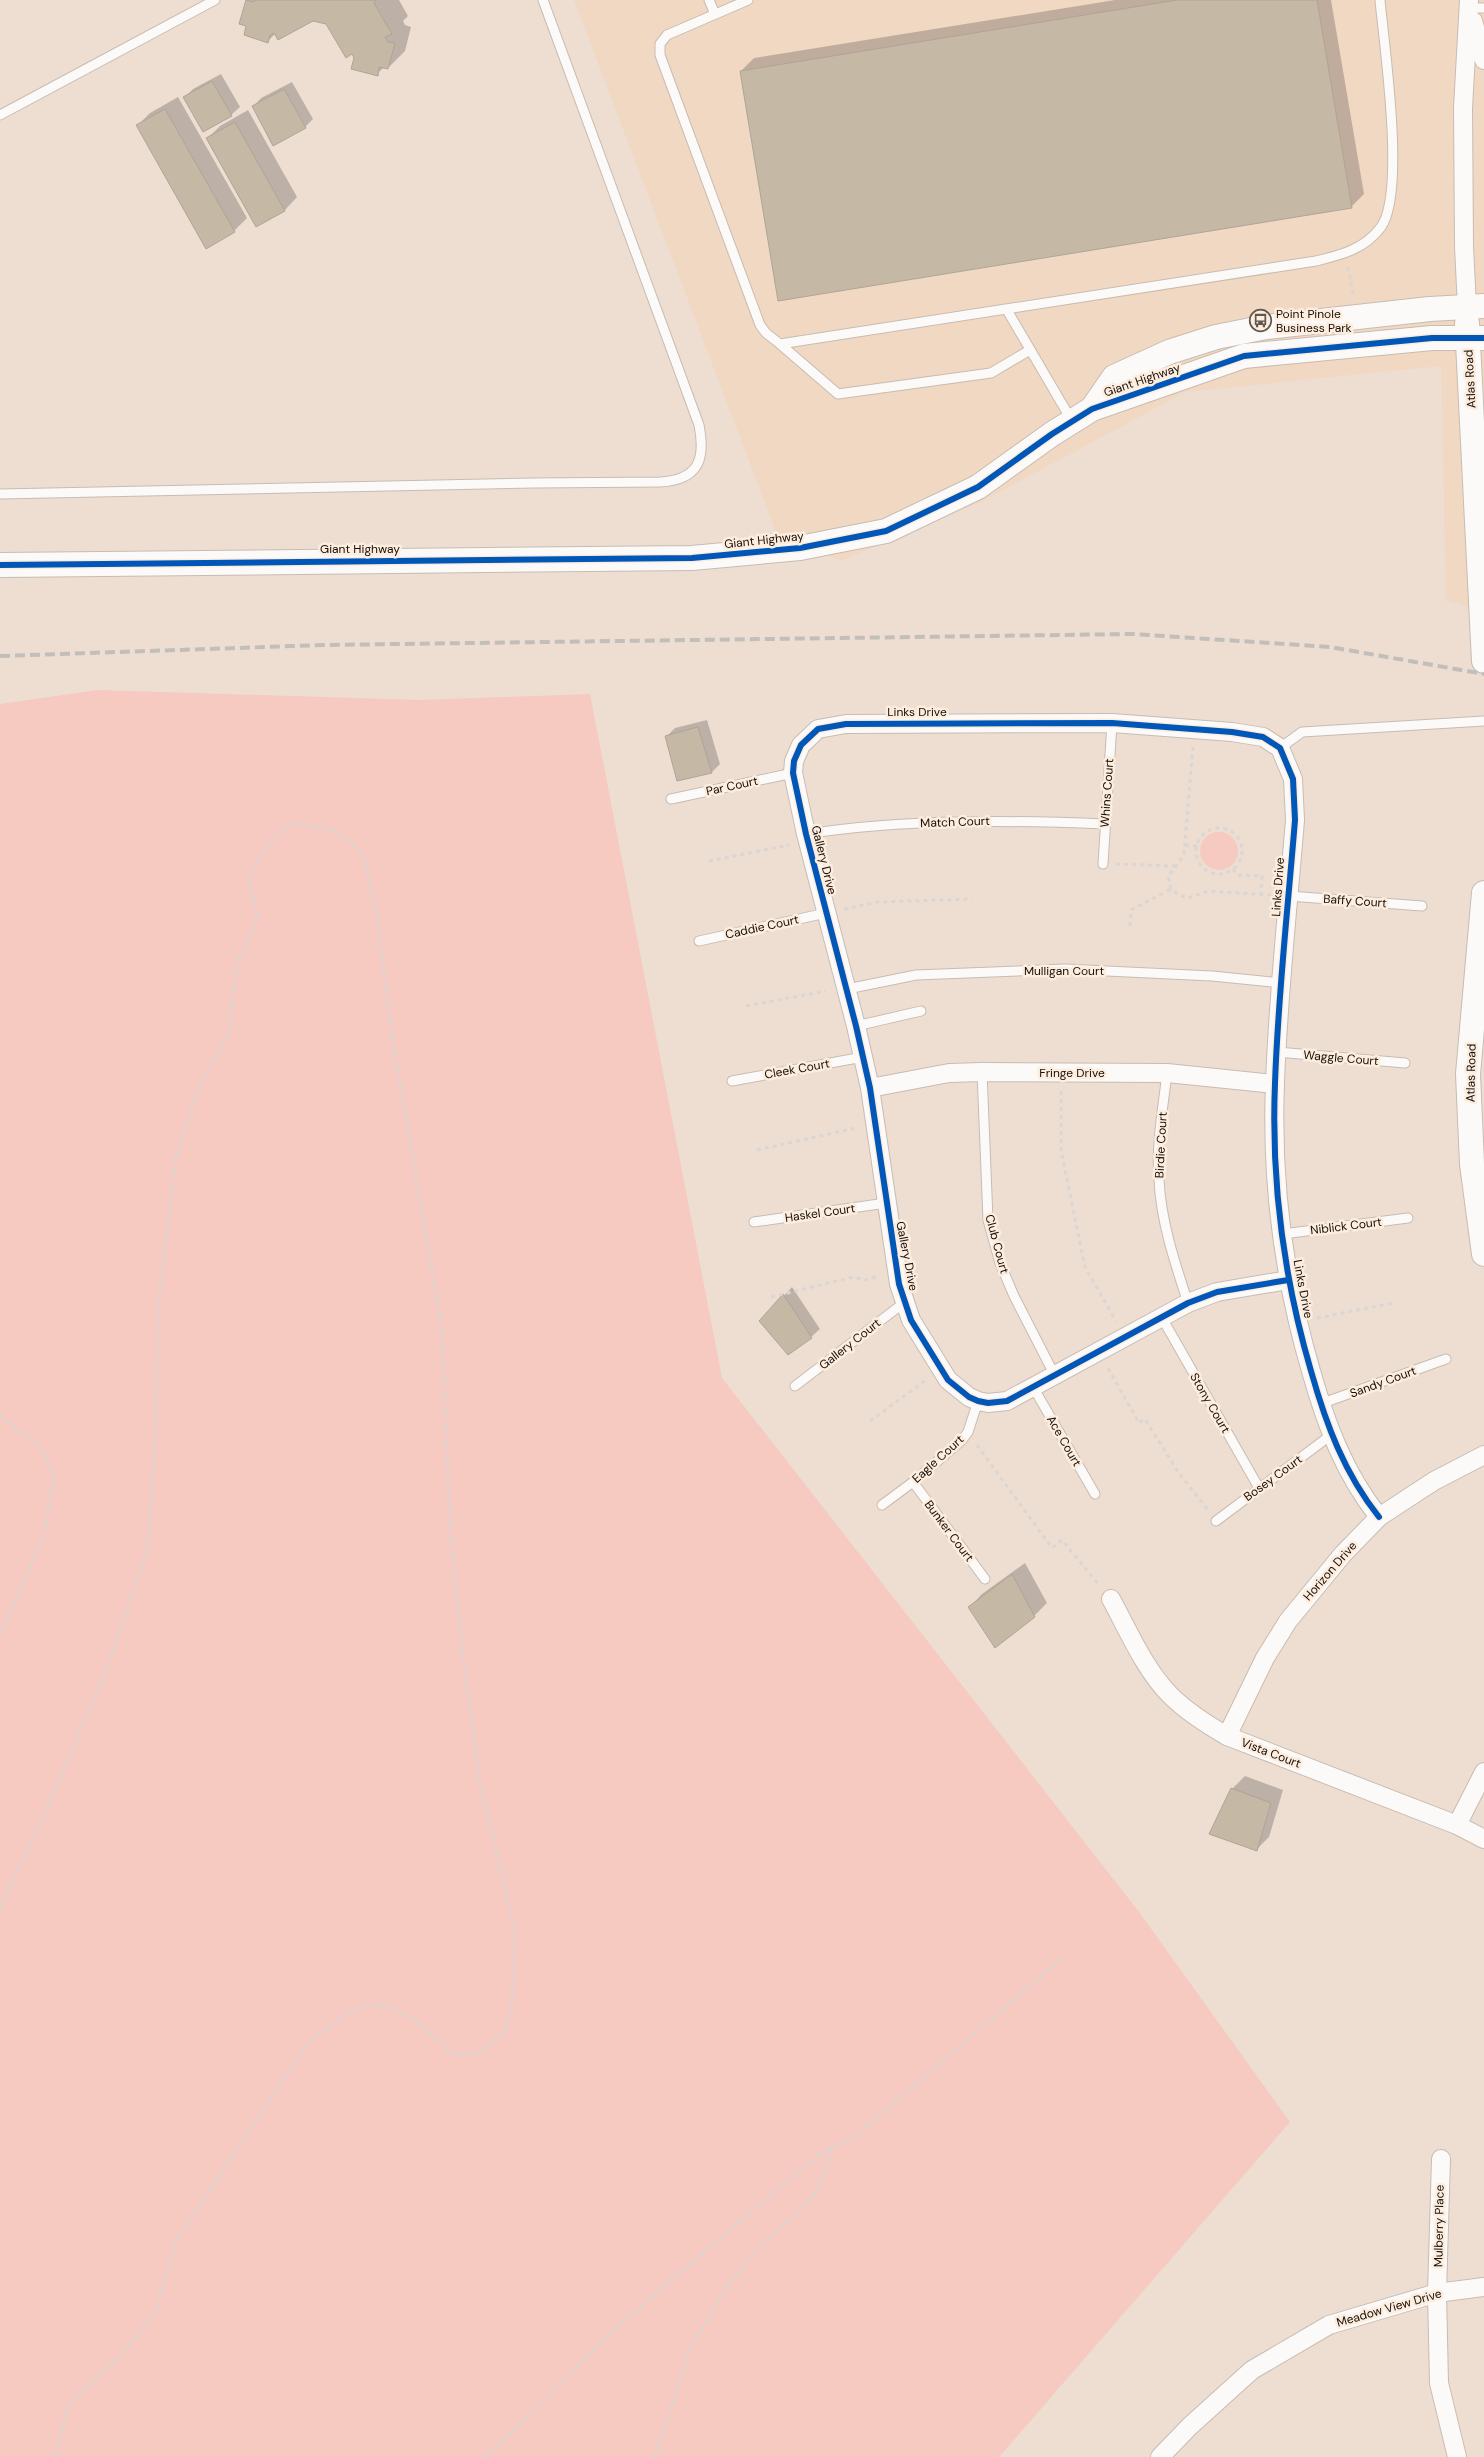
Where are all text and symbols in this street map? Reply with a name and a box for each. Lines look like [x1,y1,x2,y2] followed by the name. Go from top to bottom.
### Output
[1276,306,1352,336] place label: Point Pinole Business Park
[1248,309,1272,333] bus stop icon: Point Pinole Business Park
[1460,349,1480,409] street label: Atlas Road
[1102,359,1183,401] street label: Giant Highway
[723,528,805,552] street label: Giant Highway
[320,541,400,557] street label: Giant Highway
[887,704,947,720] street label: Links Drive
[1097,758,1117,828] street label: Whins Court
[705,773,760,799] street label: Par Court
[920,813,990,831] street label: Match Court
[808,824,840,896] street label: Gallery Drive
[1268,857,1288,917] street label: Links Drive
[1323,891,1388,911] street label: Baffy Court
[724,911,801,943] street label: Caddie Court
[1024,963,1104,979] street label: Mulligan Court
[1462,1044,1480,1102] street label: Atlas Road
[1303,1047,1380,1069] street label: Waggle Court
[763,1055,831,1083] street label: Cleek Court
[1039,1065,1105,1081] street label: Fringe Drive
[1151,1111,1171,1179] street label: Birdie Court
[784,1200,856,1226] street label: Haskel Court
[981,1213,1013,1276] street label: Club Court
[1309,1214,1383,1238] street label: Niblick Court
[892,1220,922,1292] street label: Gallery Drive
[1289,1258,1317,1320] street label: Links Drive
[816,1315,884,1373] street label: Gallery Court
[1348,1362,1419,1401] street label: Sandy Court
[1186,1370,1234,1436] street label: Stony Court
[1043,1413,1085,1470] street label: Ace Court
[909,1431,968,1487] street label: Eagle Court
[1241,1451,1306,1505] street label: Bosey Court
[921,1497,977,1565] street label: Bunker Court
[1300,1538,1360,1604] street label: Horizon Drive
[1239,1734,1303,1772] street label: Vista Court
[1430,2184,1448,2267] street label: Mulberry Place
[1335,2285,1443,2331] street label: Meadow View Drive

